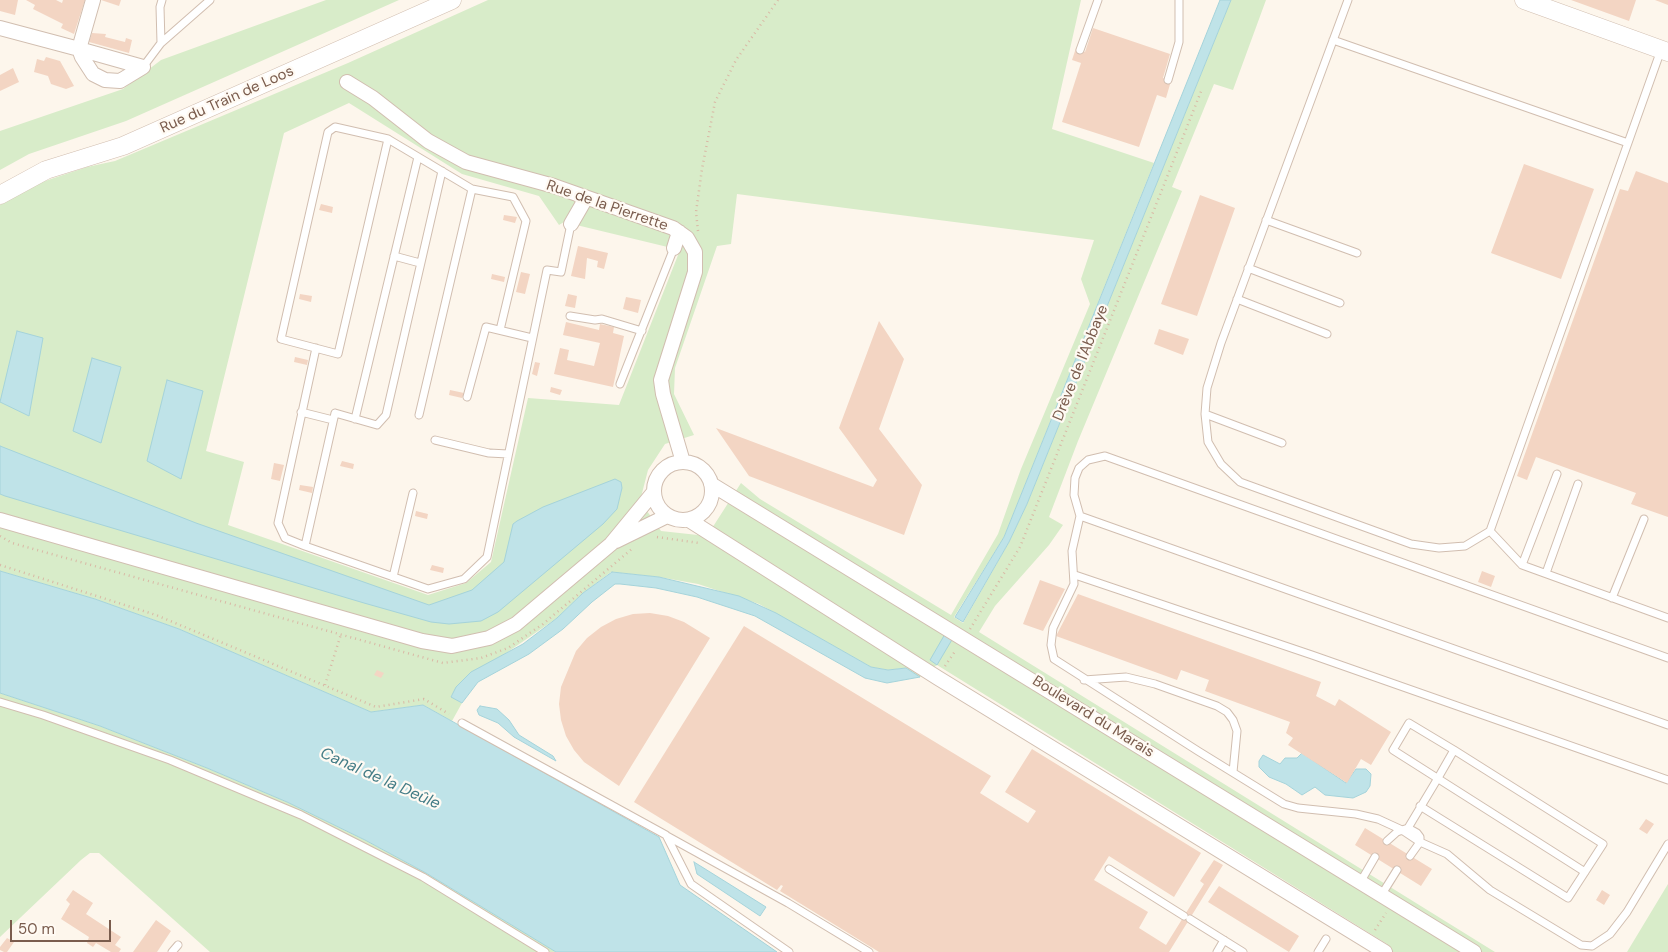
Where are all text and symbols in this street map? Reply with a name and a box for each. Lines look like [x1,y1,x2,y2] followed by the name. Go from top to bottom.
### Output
[157,62,297,138] street label: Rue du Train de Loos
[544,177,670,235] street label: Rue de la Pierrette
[1050,302,1112,424] street label: Drève de l'Abbaye
[1029,672,1157,762] street label: Boulevard du Marais
[317,744,443,814] water label: Canal de la Deûle
[12,910,114,942] scale bar
[18,919,55,939] text: 50 m

